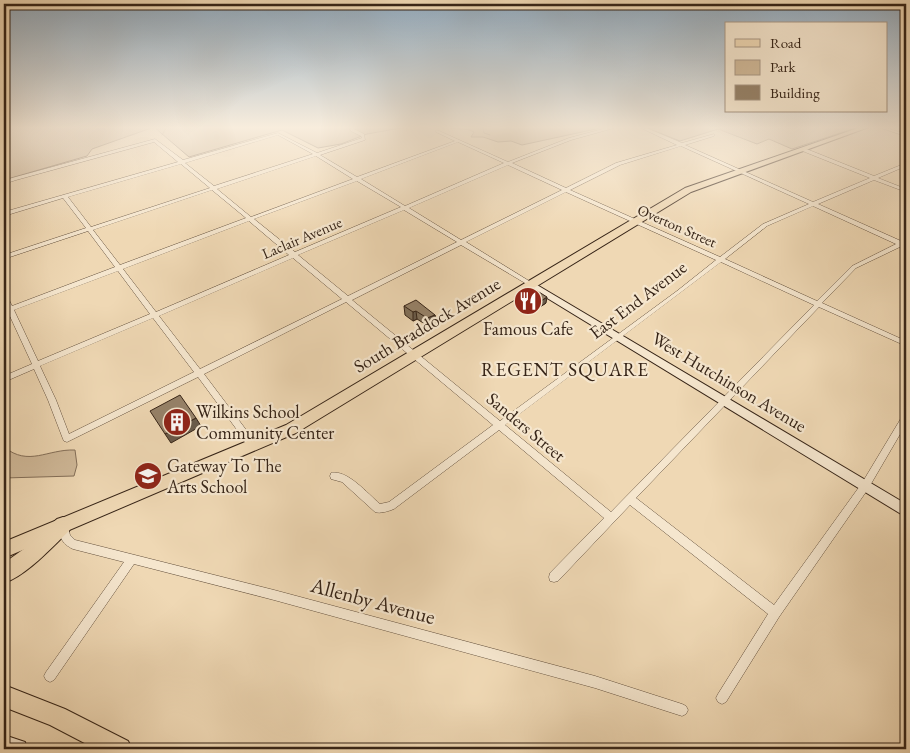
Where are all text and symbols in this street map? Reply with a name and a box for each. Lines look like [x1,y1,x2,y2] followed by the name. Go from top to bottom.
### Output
[725,22,888,112] legend
[770,33,802,52] text: Road
[770,57,797,76] text: Park
[770,83,820,102] text: Building
[635,200,720,252] street label: Overton Street
[259,212,345,263] street label: Laclair Avenue
[584,256,691,344] street label: East End Avenue
[349,272,504,377] street label: South Braddock Avenue
[513,286,543,316] restaurant icon: Famous Cafe
[483,317,573,340] place label: Famous Cafe
[648,326,811,437] street label: West Hutchinson Avenue
[481,357,649,382] district label: REGENT SQUARE
[482,387,571,467] street label: Sanders Street
[196,400,334,444] place label: Wilkins School Community Center
[162,407,192,437] building icon: Wilkins School Community Center
[166,454,282,498] place label: Gateway To The Arts School
[133,461,163,491] school or university icon: Gateway To The Arts School
[307,571,438,630] street label: Allenby Avenue

